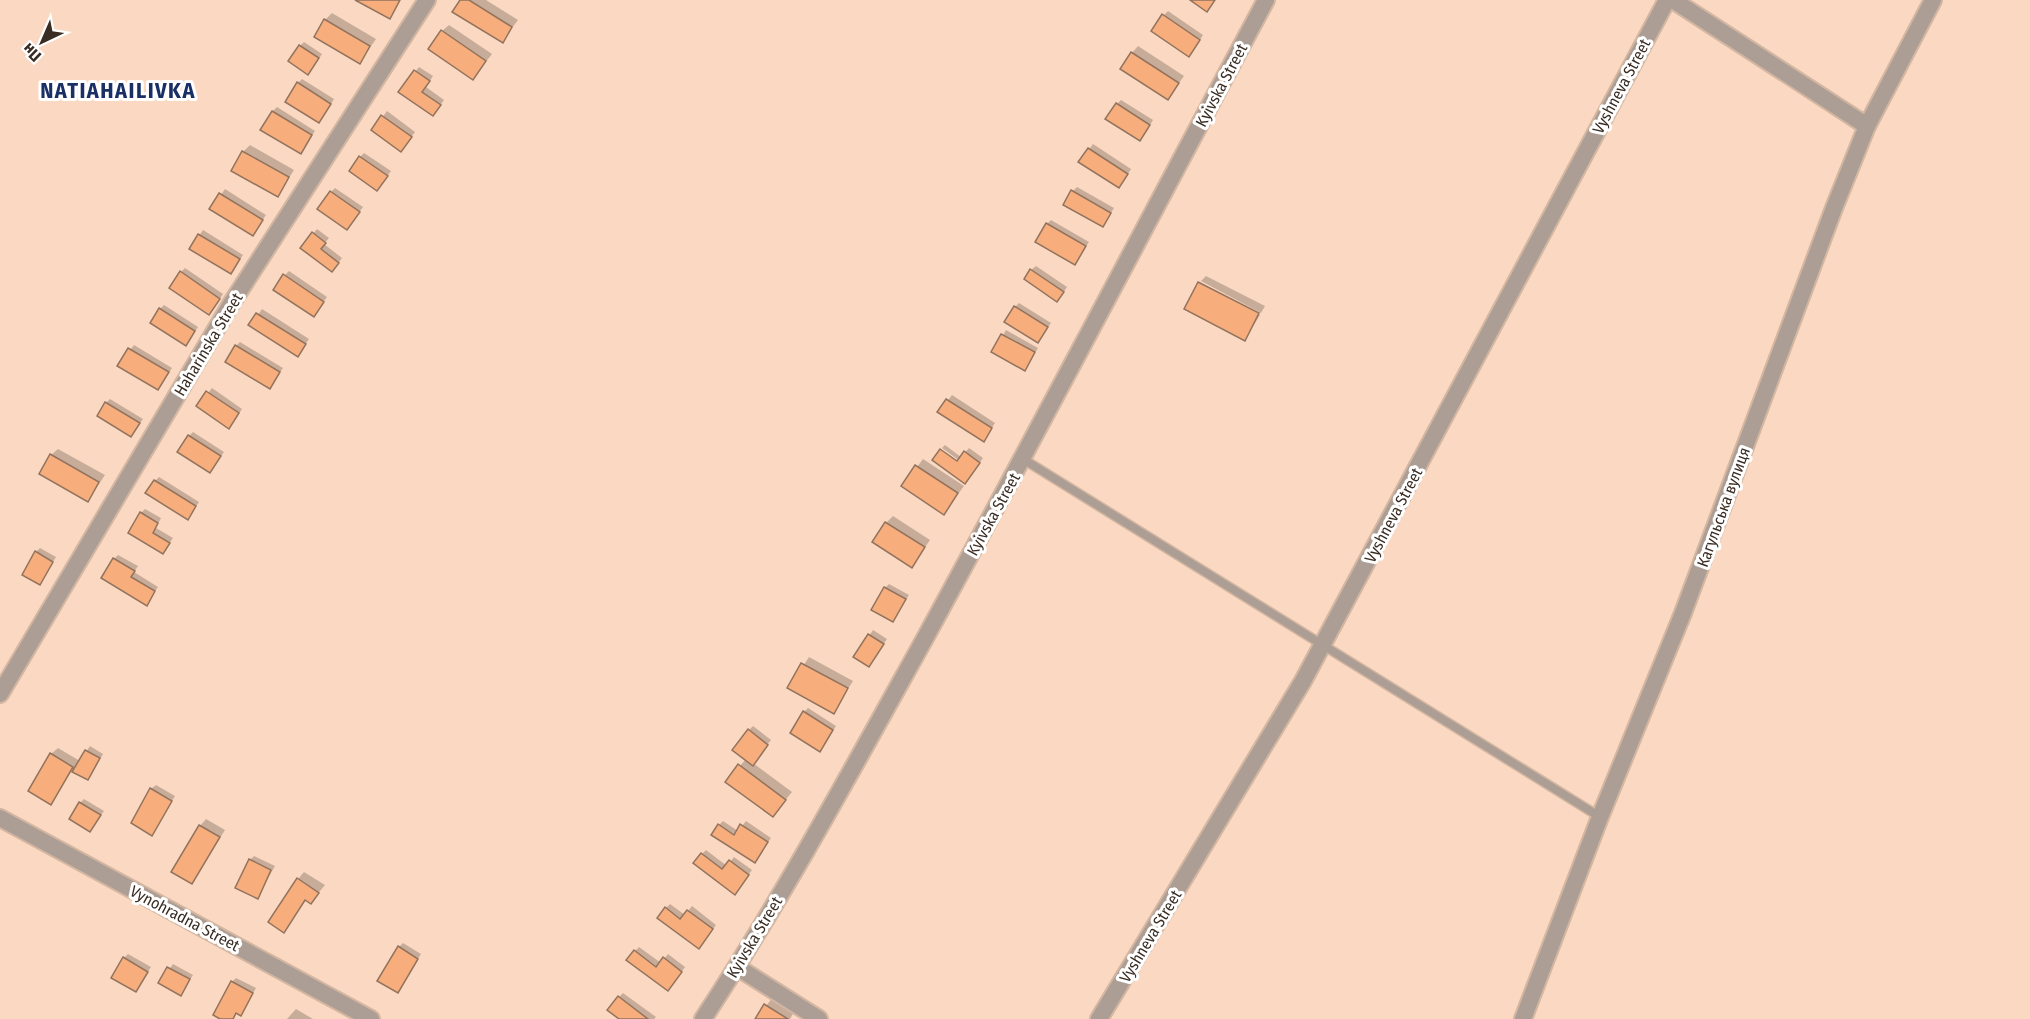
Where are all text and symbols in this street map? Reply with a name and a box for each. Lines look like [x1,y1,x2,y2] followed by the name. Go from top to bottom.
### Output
[12,12,72,72] north arrow
[1589,35,1655,137] street label: Vyshneva Street
[19,39,45,66] text: Пн
[1192,40,1252,130] street label: Kyivska Street
[40,77,196,104] district label: NATIAHAILIVKA
[170,289,247,399] street label: Haharinska Street
[1693,445,1754,570] street label: Кагульська вулиця
[1361,464,1427,566] street label: Vyshneva Street
[963,469,1024,559] street label: Kyivska Street
[127,882,243,956] street label: Vynohradna Street
[1115,886,1186,986] street label: Vyshneva Street
[723,893,787,981] street label: Kyivska Street

